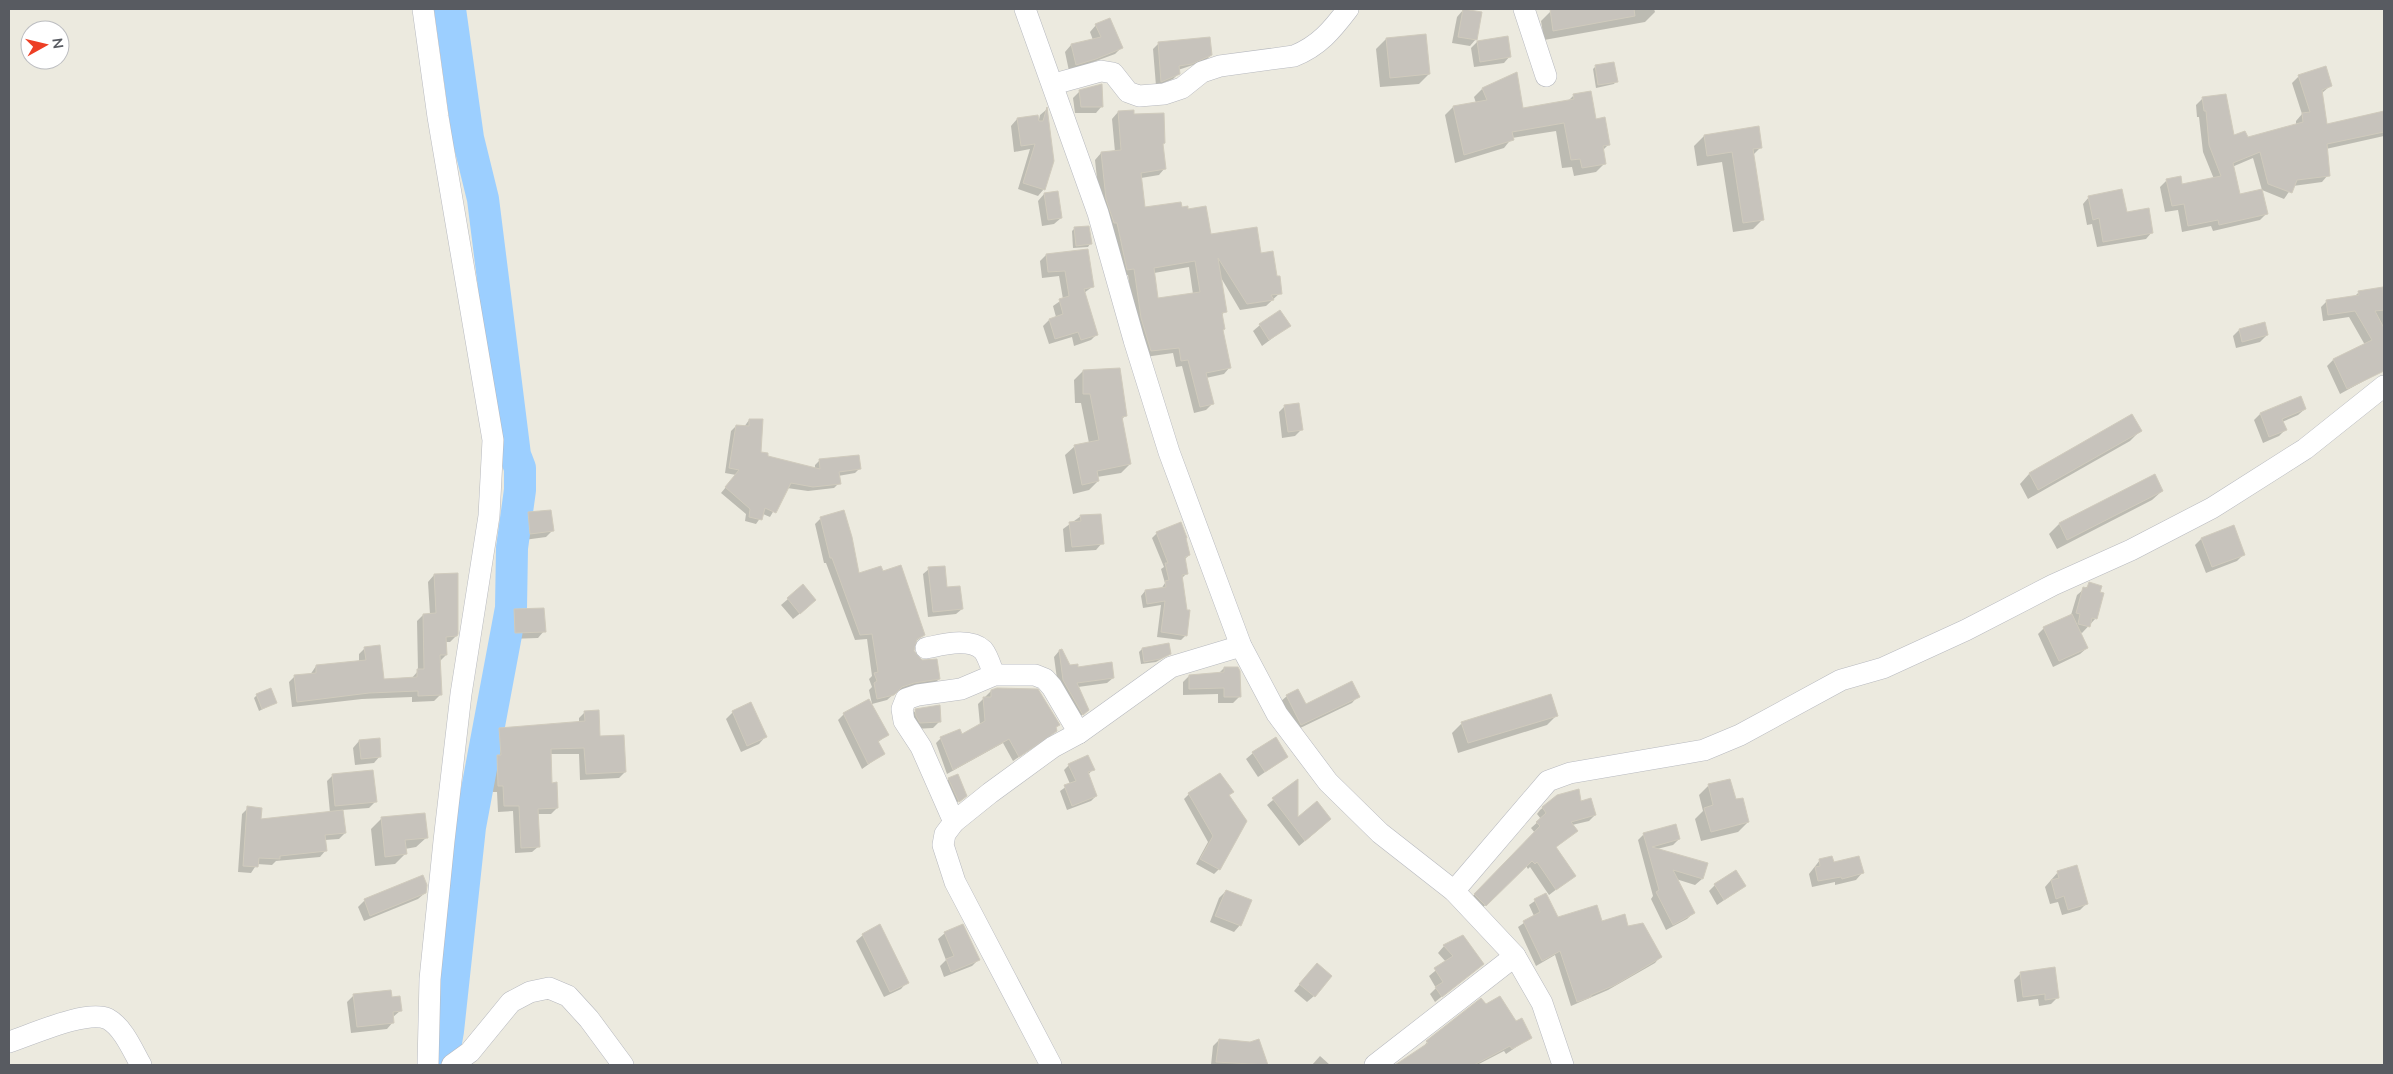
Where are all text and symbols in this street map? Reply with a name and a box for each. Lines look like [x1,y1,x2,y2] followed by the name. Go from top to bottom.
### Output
[20,20,70,70] north arrow
[48,37,68,50] text: N

